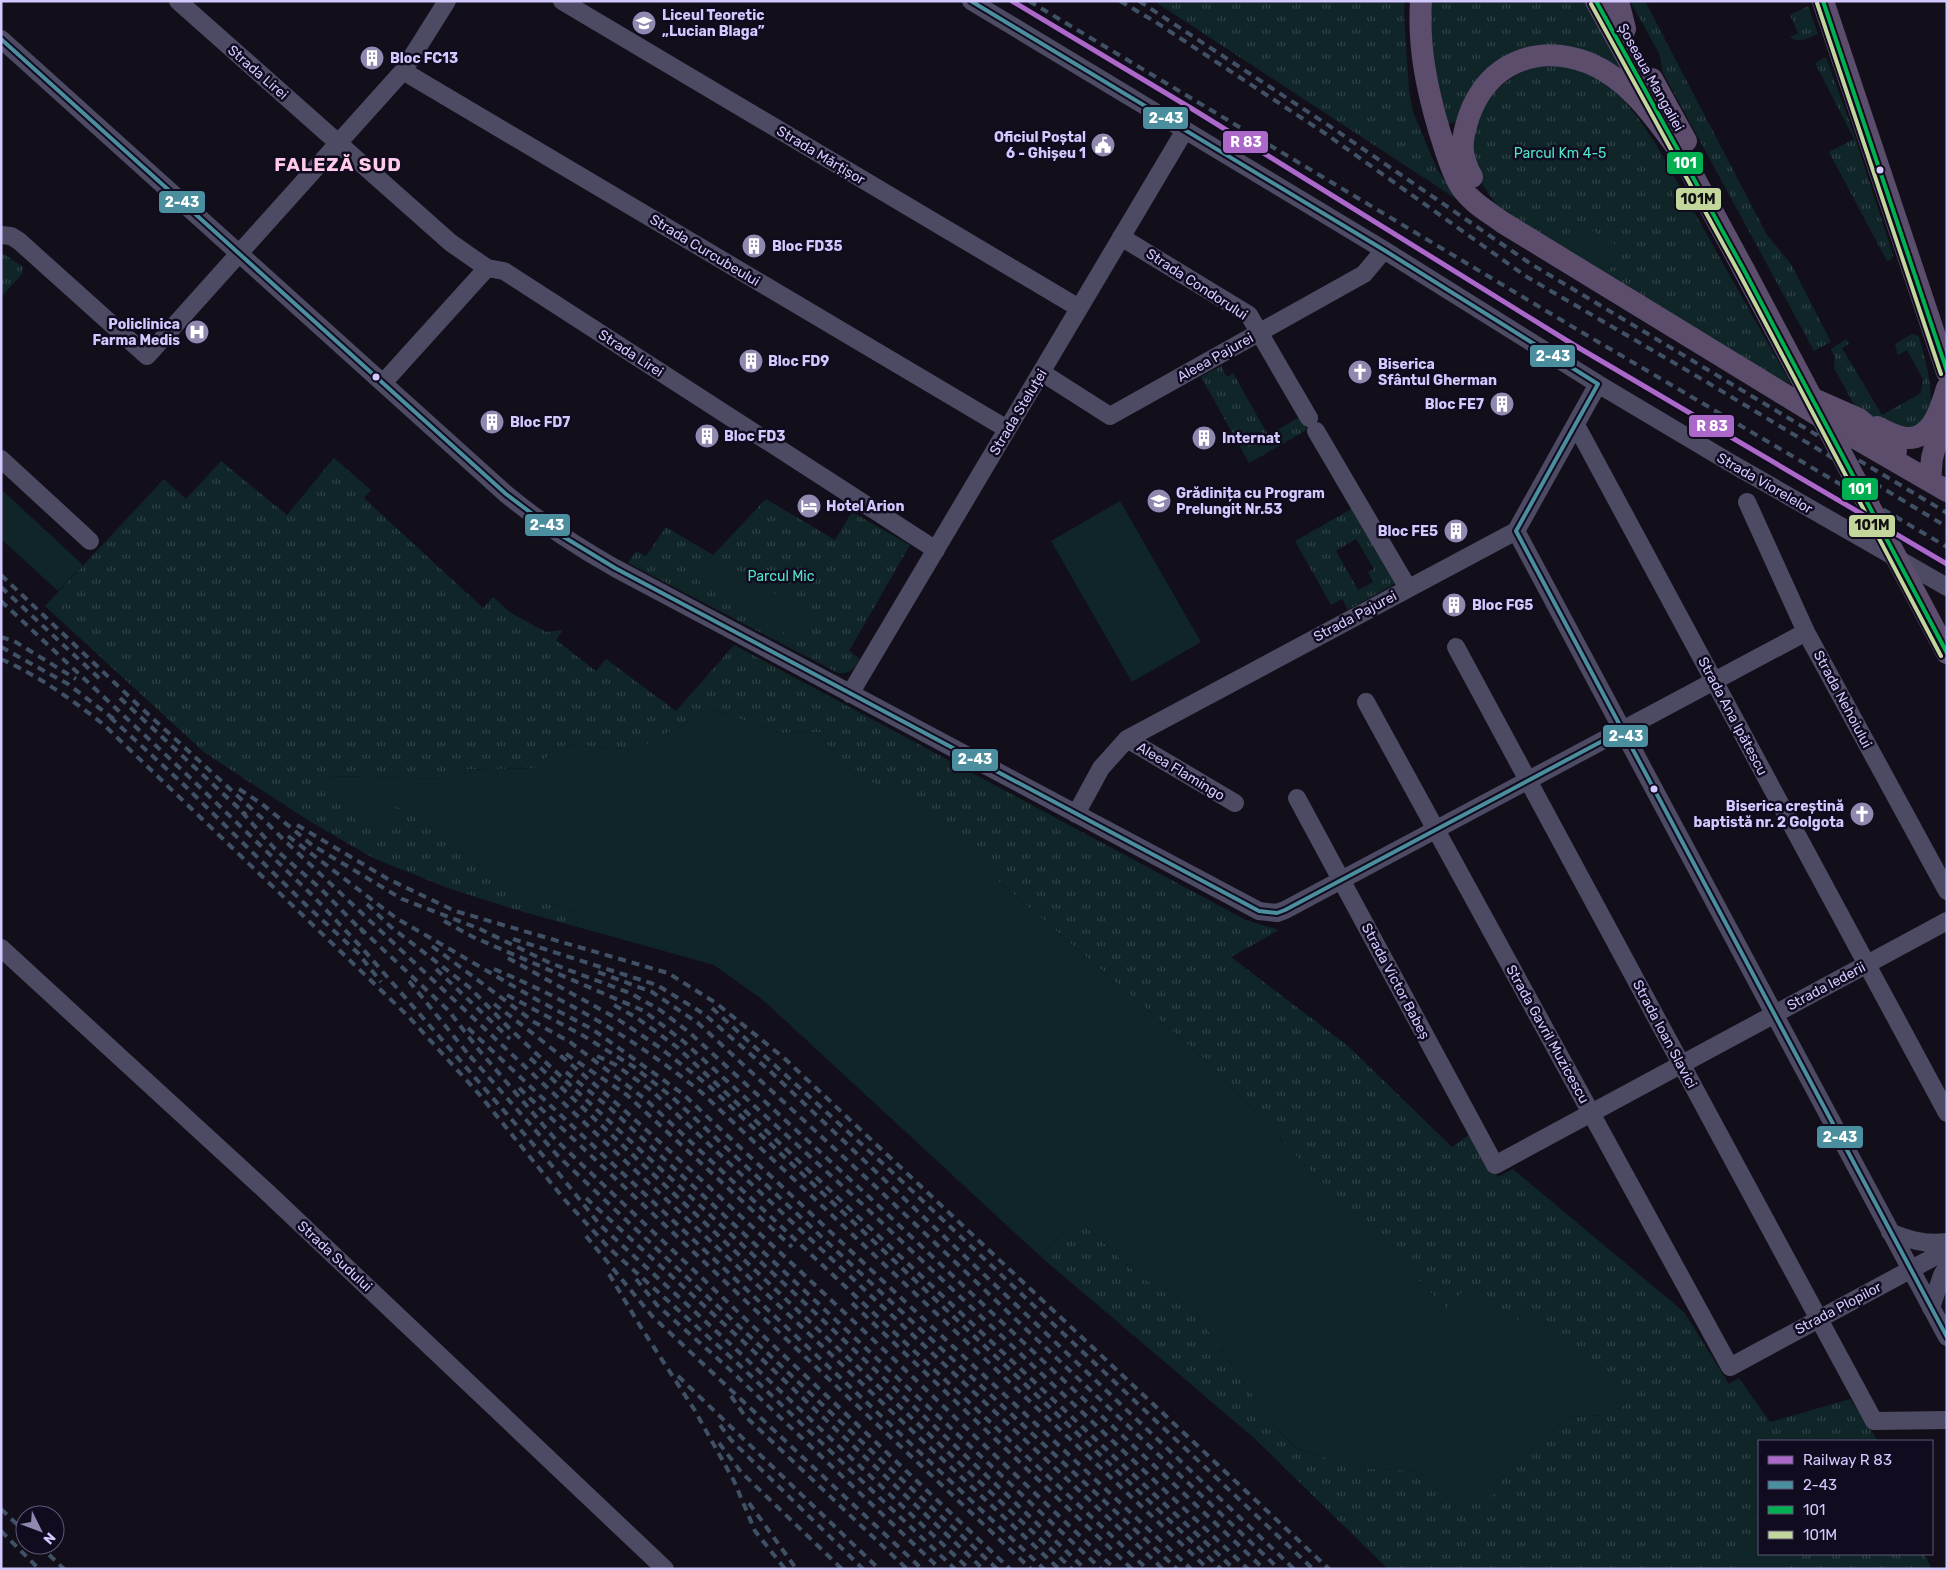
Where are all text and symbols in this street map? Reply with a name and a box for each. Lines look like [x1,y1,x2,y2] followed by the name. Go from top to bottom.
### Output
[662,7,765,40] place label: Liceul Teoretic „Lucian Blaga”
[631,10,657,36] school or university icon: Liceul Teoretic „Lucian Blaga”
[1614,20,1687,134] street label: Șoseaua Mangaliei
[224,42,291,103] street label: Strada Lirei
[359,45,385,71] building icon: Bloc FC13
[390,50,458,67] place label: Bloc FC13
[1142,106,1189,130] line badge: 2-43
[1149,110,1183,127] text: 2-43
[773,122,869,189] street label: Strada Mărțișor
[994,129,1086,162] place label: Oficiul Poștal 6 - Ghișeu 1
[1222,130,1269,154] line badge: R 83
[1090,132,1116,158] public building icon: Oficiul Poștal 6 - Ghișeu 1
[1230,134,1262,151] text: R 83
[1514,145,1606,162] park label: Parcul Km 4-5
[1666,151,1704,175] line badge: 101
[274,153,402,176] district label: FALEZĂ SUD
[1673,155,1697,172] text: 101
[1875,165,1885,175] unlabelled marker
[1675,187,1722,211] line badge: 101M
[158,190,206,214] line badge: 2-43
[1680,191,1716,208] text: 101M
[165,194,199,211] text: 2-43
[647,211,763,290] street label: Strada Curcubeului
[741,233,767,259] building icon: Bloc FD35
[772,238,843,255] place label: Bloc FD35
[1143,245,1251,324] street label: Strada Condorului
[92,316,180,349] place label: Policlinica Farma Medis
[184,319,210,345] hospital icon: Policlinica Farma Medis
[595,326,667,381] street label: Strada Lirei
[1174,329,1256,385] street label: Aleea Pajurei
[1529,344,1576,368] line badge: 2-43
[738,348,764,374] building icon: Bloc FD9
[1536,348,1570,365] text: 2-43
[768,353,829,370] place label: Bloc FD9
[1378,356,1497,389] place label: Biserica Sfântul Gherman
[1347,359,1373,385] church icon: Biserica Sfântul Gherman
[986,366,1051,458] street label: Strada Steluței
[371,372,381,382] unlabelled marker
[1489,391,1515,417] building icon: Bloc FE7
[1425,396,1484,413] place label: Bloc FE7
[479,409,505,435] building icon: Bloc FD7
[510,414,570,431] place label: Bloc FD7
[1688,414,1735,438] line badge: R 83
[1696,418,1728,435] text: R 83
[694,423,720,449] building icon: Bloc FD3
[1191,425,1217,451] building icon: Internat
[724,428,786,445] place label: Bloc FD3
[1222,430,1281,447] place label: Internat
[1714,449,1816,518] street label: Strada Viorelelor
[1841,477,1879,501] line badge: 101
[1848,481,1872,498] text: 101
[1176,485,1325,518] place label: Grădinița cu Program Prelungit Nr.53
[1146,488,1172,514] school or university icon: Grădinița cu Program Prelungit Nr.53
[796,493,822,519] hotel icon: Hotel Arion
[826,498,904,515] place label: Hotel Arion
[524,513,571,537] line badge: 2-43
[1848,514,1896,538] line badge: 101M
[530,517,564,534] text: 2-43
[1854,517,1890,534] text: 101M
[1443,518,1469,544] building icon: Bloc FE5
[1378,523,1438,540] place label: Bloc FE5
[748,568,815,585] park label: Parcul Mic
[1311,587,1400,645] street label: Strada Pajurei
[1441,592,1467,618] building icon: Bloc FG5
[1472,597,1533,614] place label: Bloc FG5
[1810,648,1875,751] street label: Strada Nehoiului
[1694,654,1771,778] street label: Strada Ana Ipătescu
[1602,724,1649,748] line badge: 2-43
[1609,728,1643,745] text: 2-43
[1134,738,1228,804] street label: Aleea Flamingo
[951,748,999,772] line badge: 2-43
[958,751,992,768] text: 2-43
[1649,784,1659,794] unlabelled marker
[1694,798,1844,831] place label: Biserica creștină baptistă nr. 2 Golgota
[1849,801,1875,827] church icon: Biserica creștină baptistă nr. 2 Golgota
[1358,920,1433,1042] street label: Strada Victor Babeș
[1784,959,1868,1014] street label: Strada Iederii
[1502,962,1593,1107] street label: Strada Gavril Muzicescu
[1629,977,1700,1091] street label: Strada Ioan Slavici
[1816,1125,1864,1149] line badge: 2-43
[1823,1129,1857,1146] text: 2-43
[294,1218,375,1295] street label: Strada Sudului
[1792,1278,1885,1338] street label: Strada Plopilor
[1758,1440,1933,1555] legend
[1803,1451,1892,1469] text: Railway R 83
[1803,1476,1837,1494] text: 2-43
[1803,1501,1825,1519] text: 101
[15,1505,65,1555] north arrow
[1803,1526,1837,1544] text: 101M
[40,1529,59,1548] text: N

